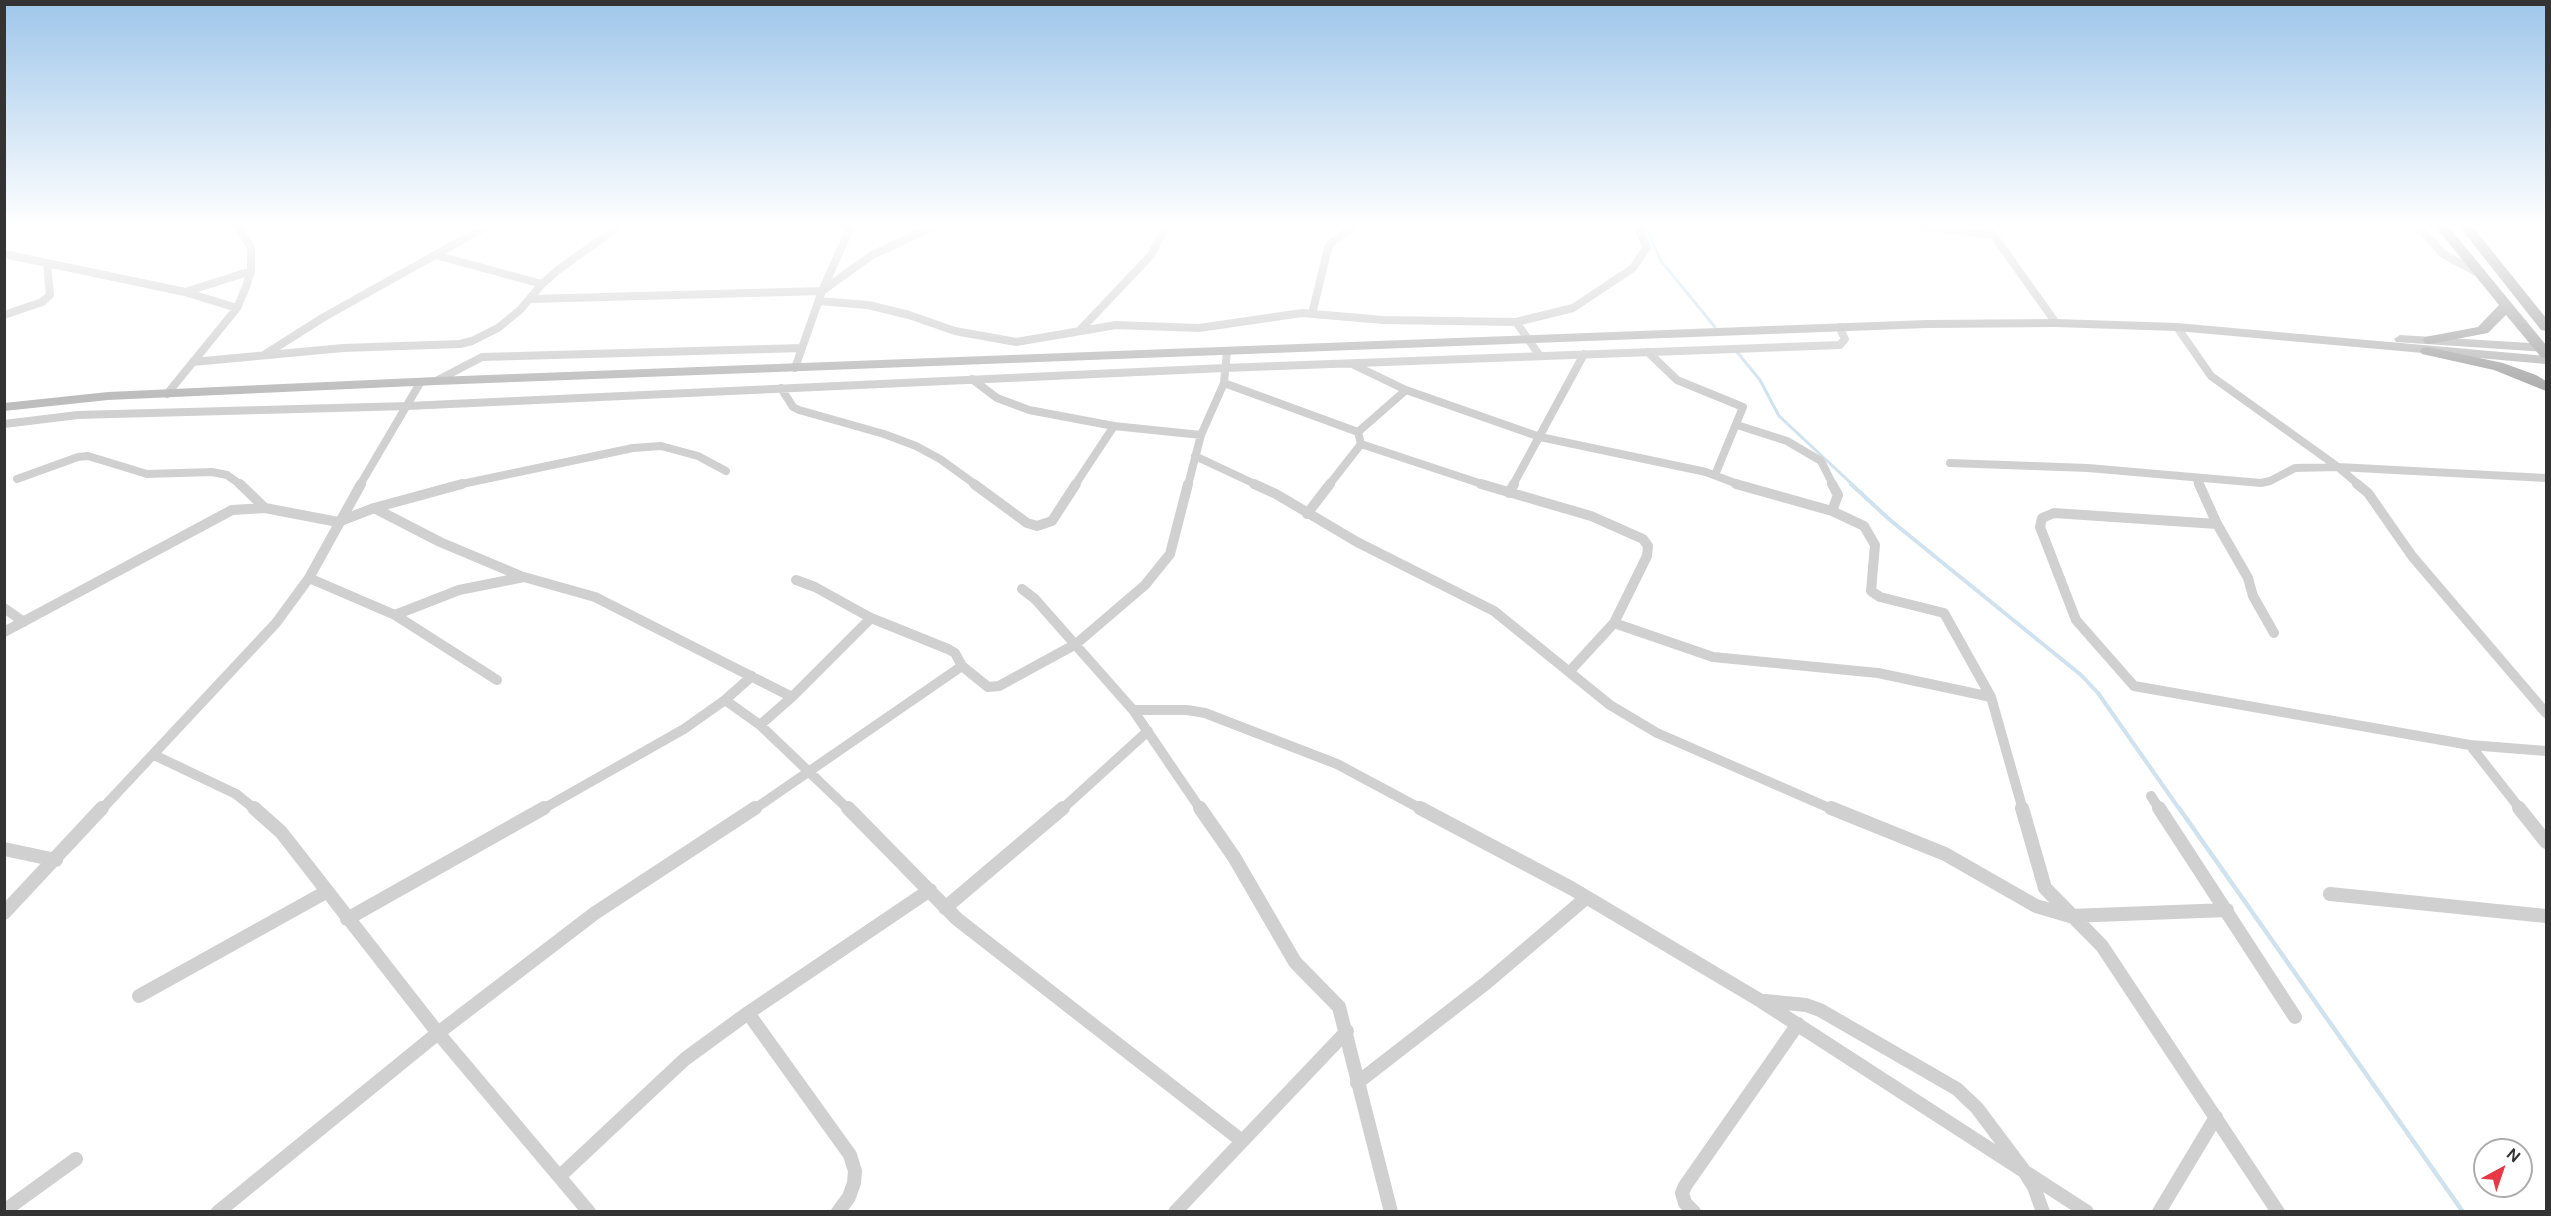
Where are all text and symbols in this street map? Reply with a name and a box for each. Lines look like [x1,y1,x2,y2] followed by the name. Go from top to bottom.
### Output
[2473,1138,2533,1198] north arrow
[2502,1144,2525,1167] text: N

